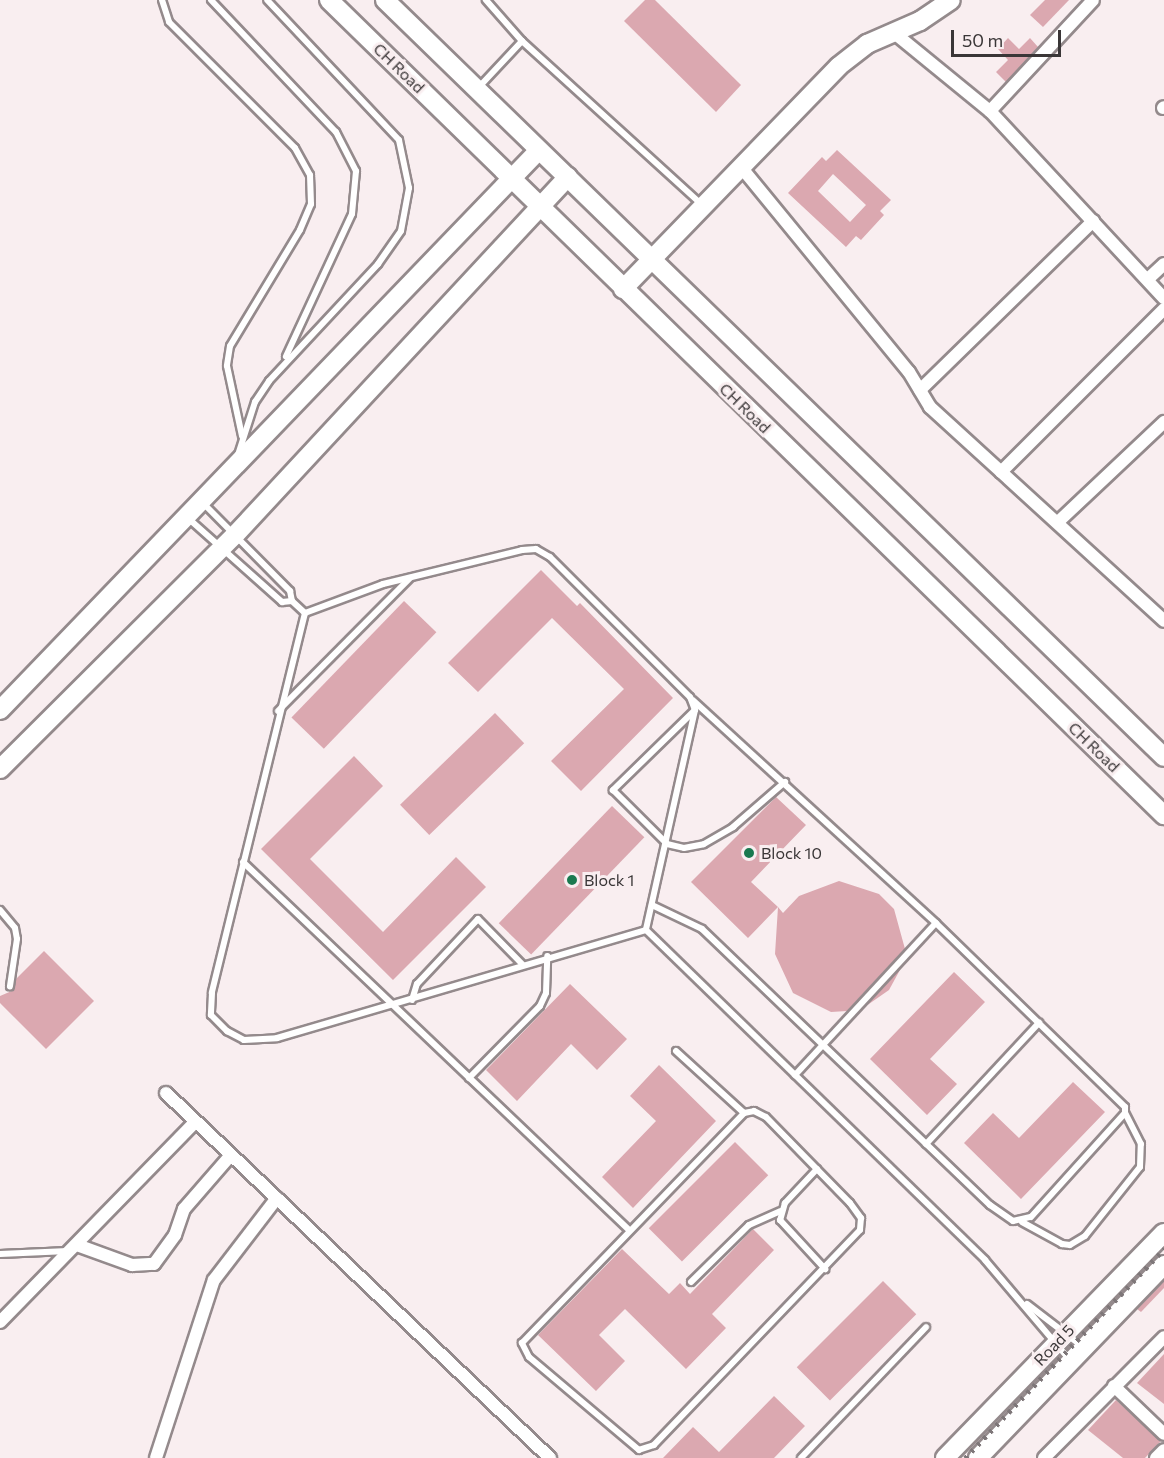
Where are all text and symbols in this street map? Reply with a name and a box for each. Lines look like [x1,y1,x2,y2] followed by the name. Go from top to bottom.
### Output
[954,18,1064,56] scale bar
[962,29,1003,51] text: 50 m
[370,39,428,97] street label: CH Road
[716,379,774,437] street label: CH Road
[1065,718,1123,776] street label: CH Road
[761,843,822,863] place label: Block 10
[742,846,756,860] marker: Block 10
[584,870,634,890] place label: Block 1
[565,873,579,887] marker: Block 1
[1030,1320,1078,1370] street label: Road 5

